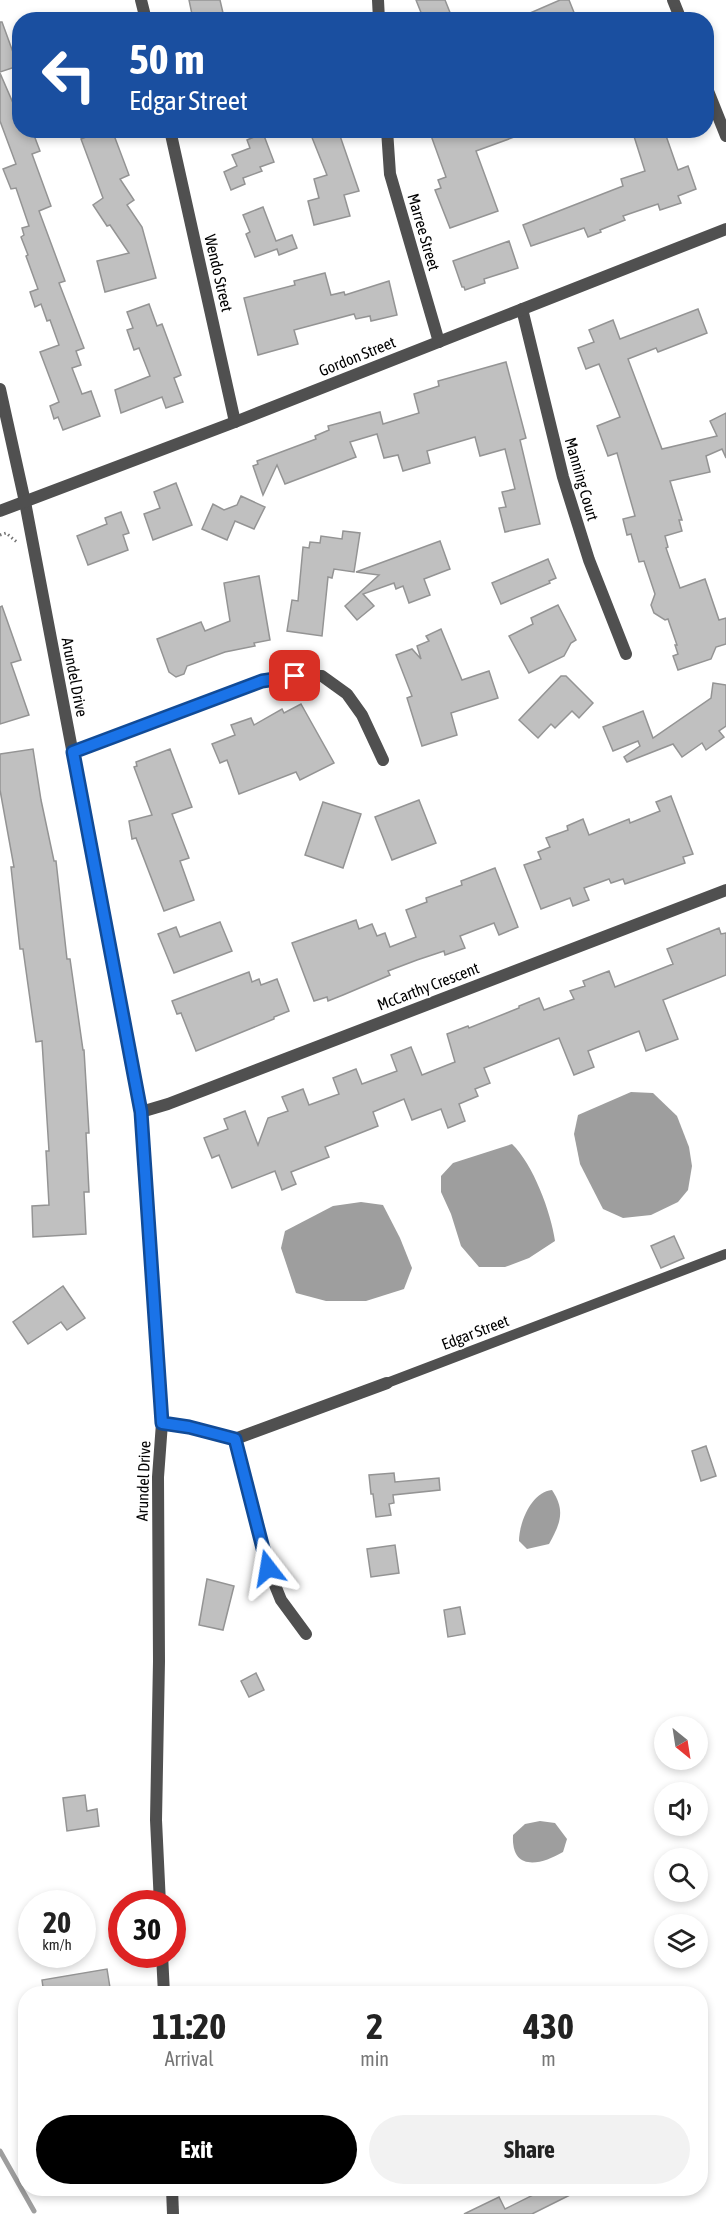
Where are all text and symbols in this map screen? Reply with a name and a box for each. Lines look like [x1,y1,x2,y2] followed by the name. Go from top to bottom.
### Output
[129,35,204,83] text: 50 m
[30,36,108,114] icon: left
[129,85,248,116] text: Edgar Street
[404,191,444,273] street label: Marree Street
[201,233,237,314] street label: Wendo Street
[316,332,398,379] street label: Gordon Street
[561,435,603,523] street label: Manning Court
[58,636,92,718] street label: Arundel Drive
[269,650,320,701] pin
[278,659,311,692] icon: arrive
[375,958,482,1015] street label: McCarthy Crescent
[439,1311,512,1354] street label: Edgar Street
[133,1441,153,1521] street label: Arundel Drive
[236,1536,300,1600] position arrow
[654,1716,708,1770] north arrow
[654,1716,708,1968] map controls
[654,1782,708,1836] button: sound
[654,1848,708,1902] button: search
[108,1890,186,1968] speed limit sign: 30
[43,1905,71,1939] text: 20
[654,1914,708,1968] button: layers
[42,1936,72,1953] text: km/h
[152,2005,226,2047] text: 11:20
[366,2005,383,2047] text: 2
[523,2005,574,2047] text: 430
[165,2047,214,2070] text: Arrival
[360,2047,389,2070] text: min
[541,2047,556,2070] text: m
[36,2115,357,2184] button: Exit
[369,2115,690,2184] button: Share

